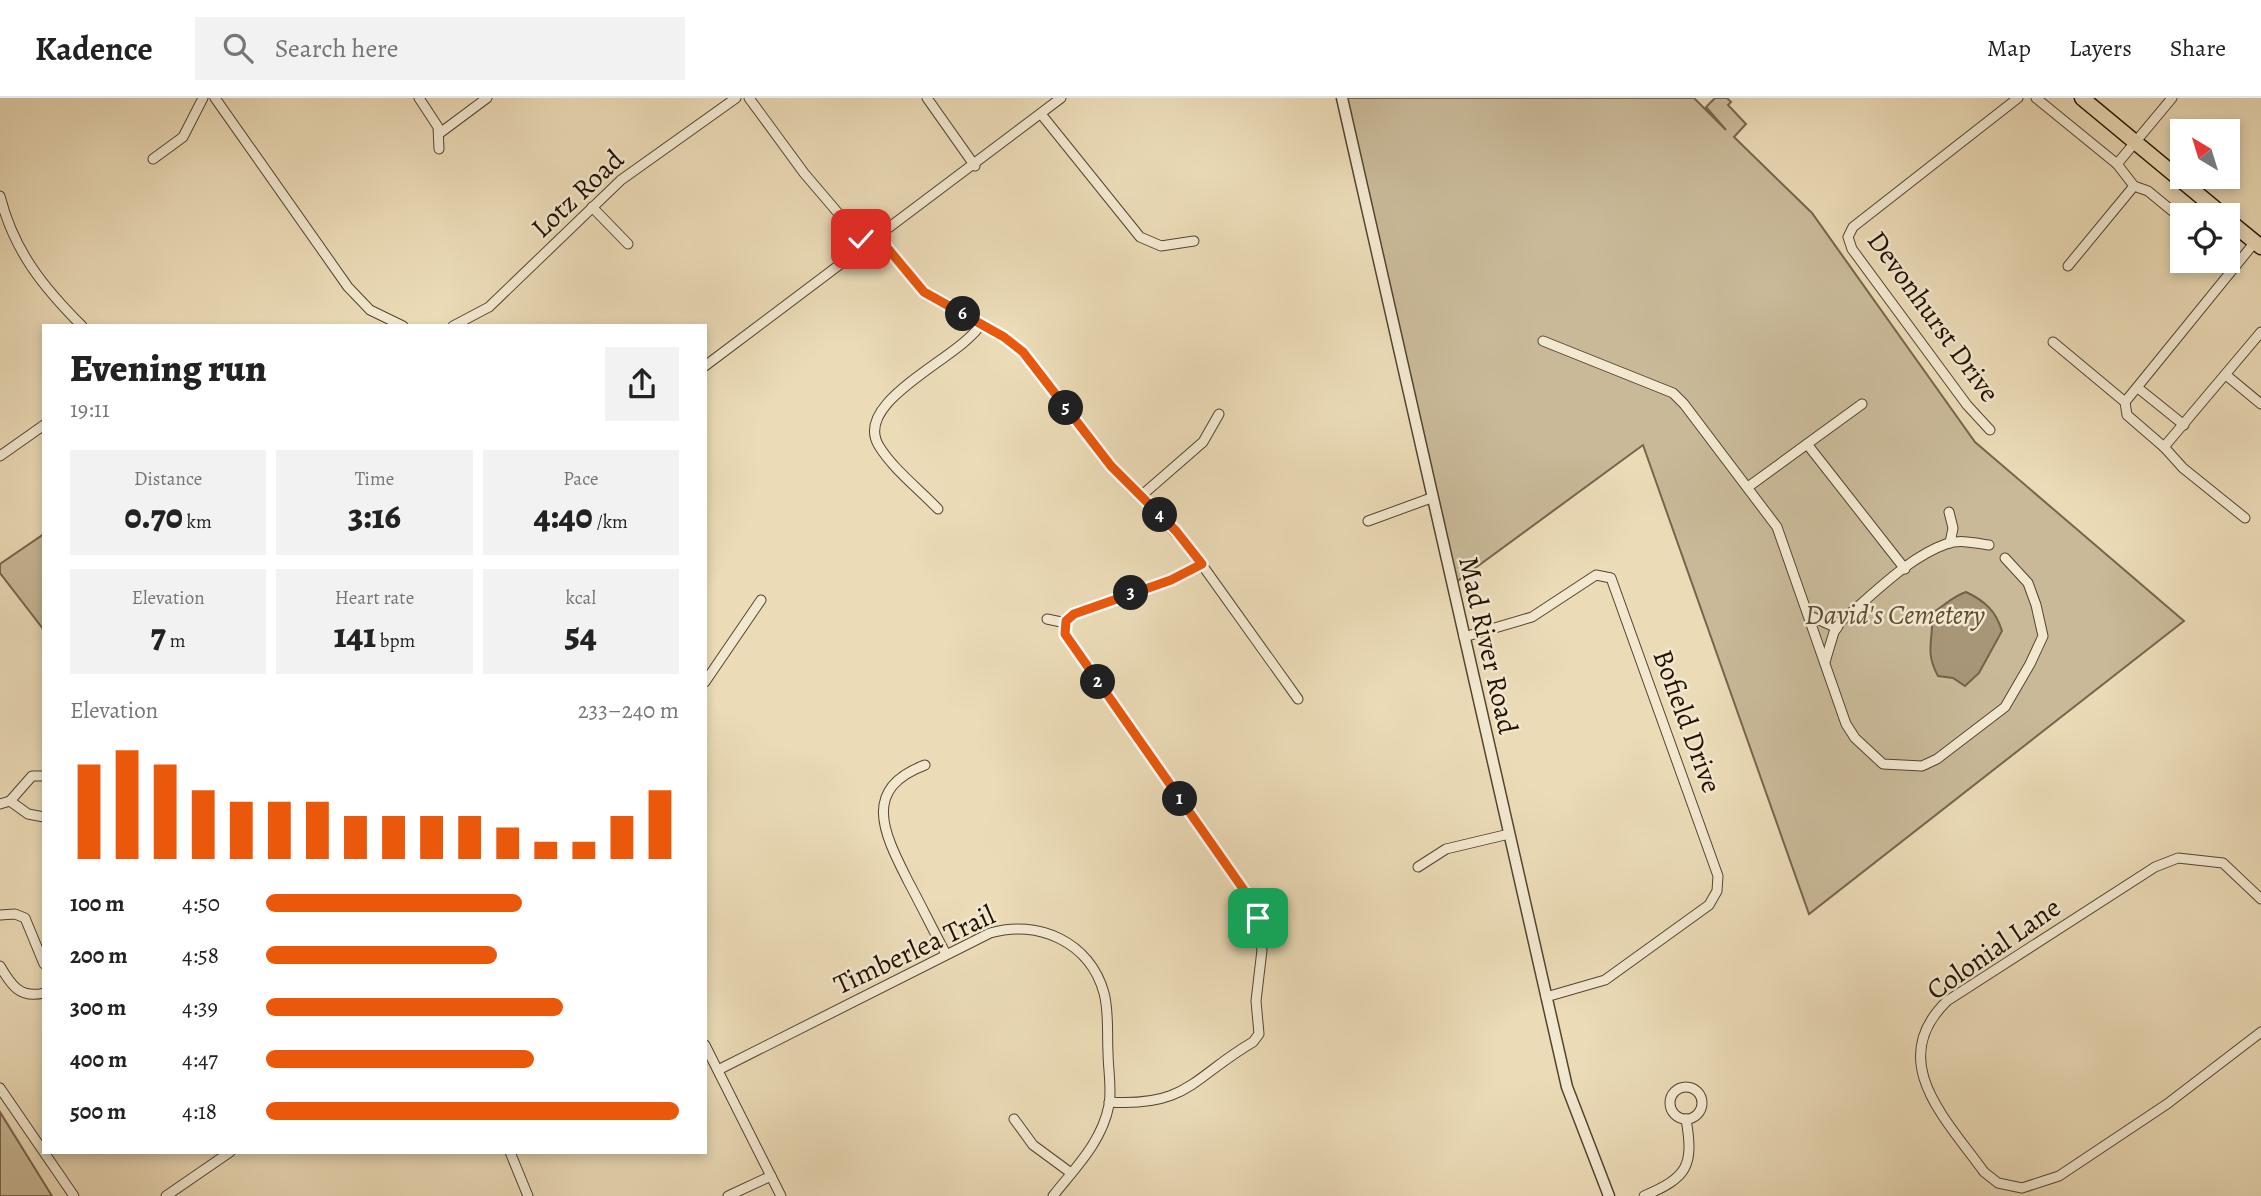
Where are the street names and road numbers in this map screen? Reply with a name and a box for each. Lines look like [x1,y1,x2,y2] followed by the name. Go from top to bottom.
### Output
[523,140,633,247] street label: Lotz Road
[1858,223,2008,410] street label: Devonhurst Drive
[1449,553,1527,739] street label: Mad River Road
[1644,645,1731,798] street label: Bofield Drive
[1919,889,2068,1009] street label: Colonial Lane
[828,896,1001,1004] street label: Timberlea Trail

